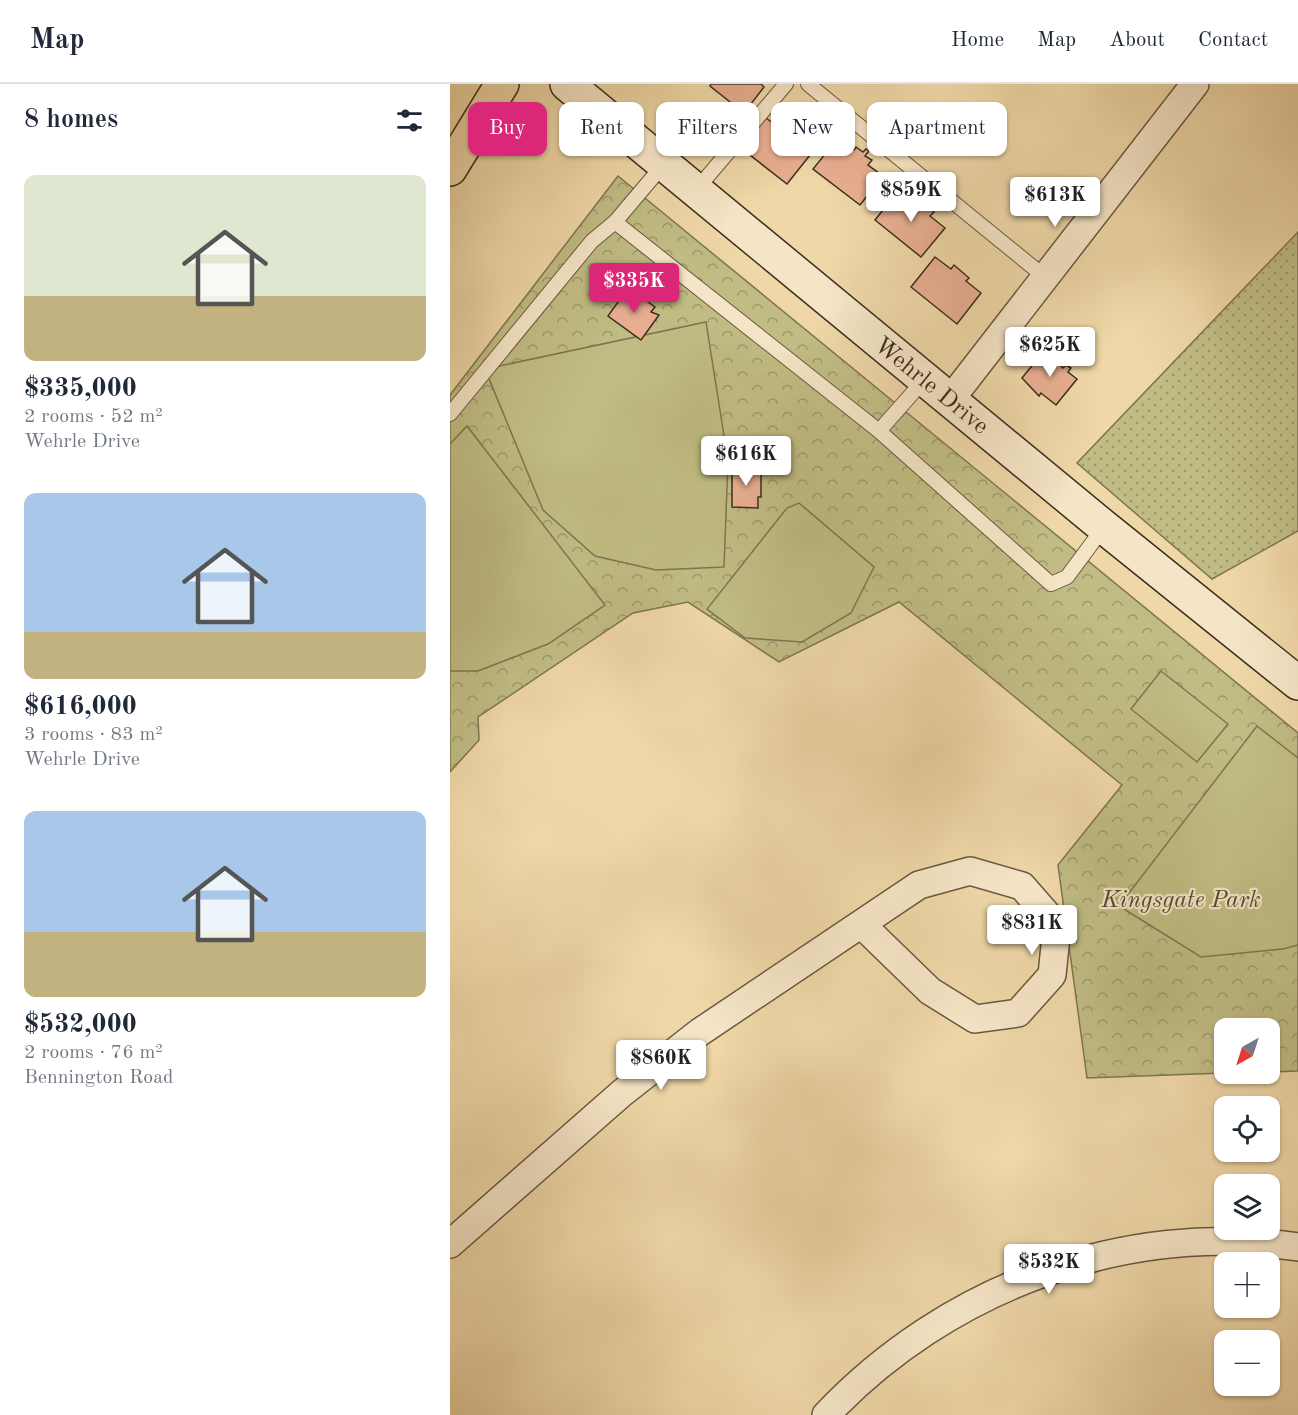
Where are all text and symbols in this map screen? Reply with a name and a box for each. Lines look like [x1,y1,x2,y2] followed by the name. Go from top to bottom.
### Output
[30,27,84,55] text: Map
[951,30,1004,51] text: Home
[1037,30,1076,51] text: Map
[1109,30,1165,51] text: About
[1198,30,1268,51] text: Contact
[468,102,547,156] chip: Buy
[559,102,644,156] chip: Rent
[656,102,759,156] chip: Filters
[771,102,855,156] chip: New
[867,102,1007,156] chip: Apartment
[393,104,426,137] icon: filters
[24,107,118,133] text: 8 homes
[869,172,953,223] pin: $859K
[1013,177,1097,228] pin: $613K
[880,181,942,201] text: $859K
[1024,186,1086,206] text: $613K
[171,214,279,322] icon: home
[592,263,676,314] pin: $335K
[603,272,665,292] text: $335K
[1008,327,1092,378] pin: $625K
[869,333,992,440] street label: Wehrle Drive
[1019,336,1081,356] text: $625K
[24,376,137,402] text: $335,000
[24,407,163,427] text: 2 rooms · 52 m²
[24,432,140,452] text: Wehrle Drive
[704,436,788,487] pin: $616K
[715,445,777,465] text: $616K
[171,532,279,640] icon: home
[24,694,137,720] text: $616,000
[24,725,163,745] text: 3 rooms · 83 m²
[24,750,140,770] text: Wehrle Drive
[171,850,279,958] icon: home
[1100,889,1261,913] park label: Kingsgate Park
[990,905,1074,956] pin: $831K
[1001,914,1063,934] text: $831K
[24,1012,137,1038] text: $532,000
[1214,1018,1280,1084] north arrow
[1214,1018,1280,1396] map controls
[619,1040,703,1091] pin: $860K
[24,1043,163,1063] text: 2 rooms · 76 m²
[630,1049,692,1069] text: $860K
[24,1068,173,1088] text: Bennington Road
[1214,1096,1280,1162] button: locate
[1214,1174,1280,1240] button: layers
[1007,1244,1091,1295] pin: $532K
[1214,1252,1280,1318] button: +
[1018,1253,1080,1273] text: $532K
[1214,1330,1280,1396] button: −

